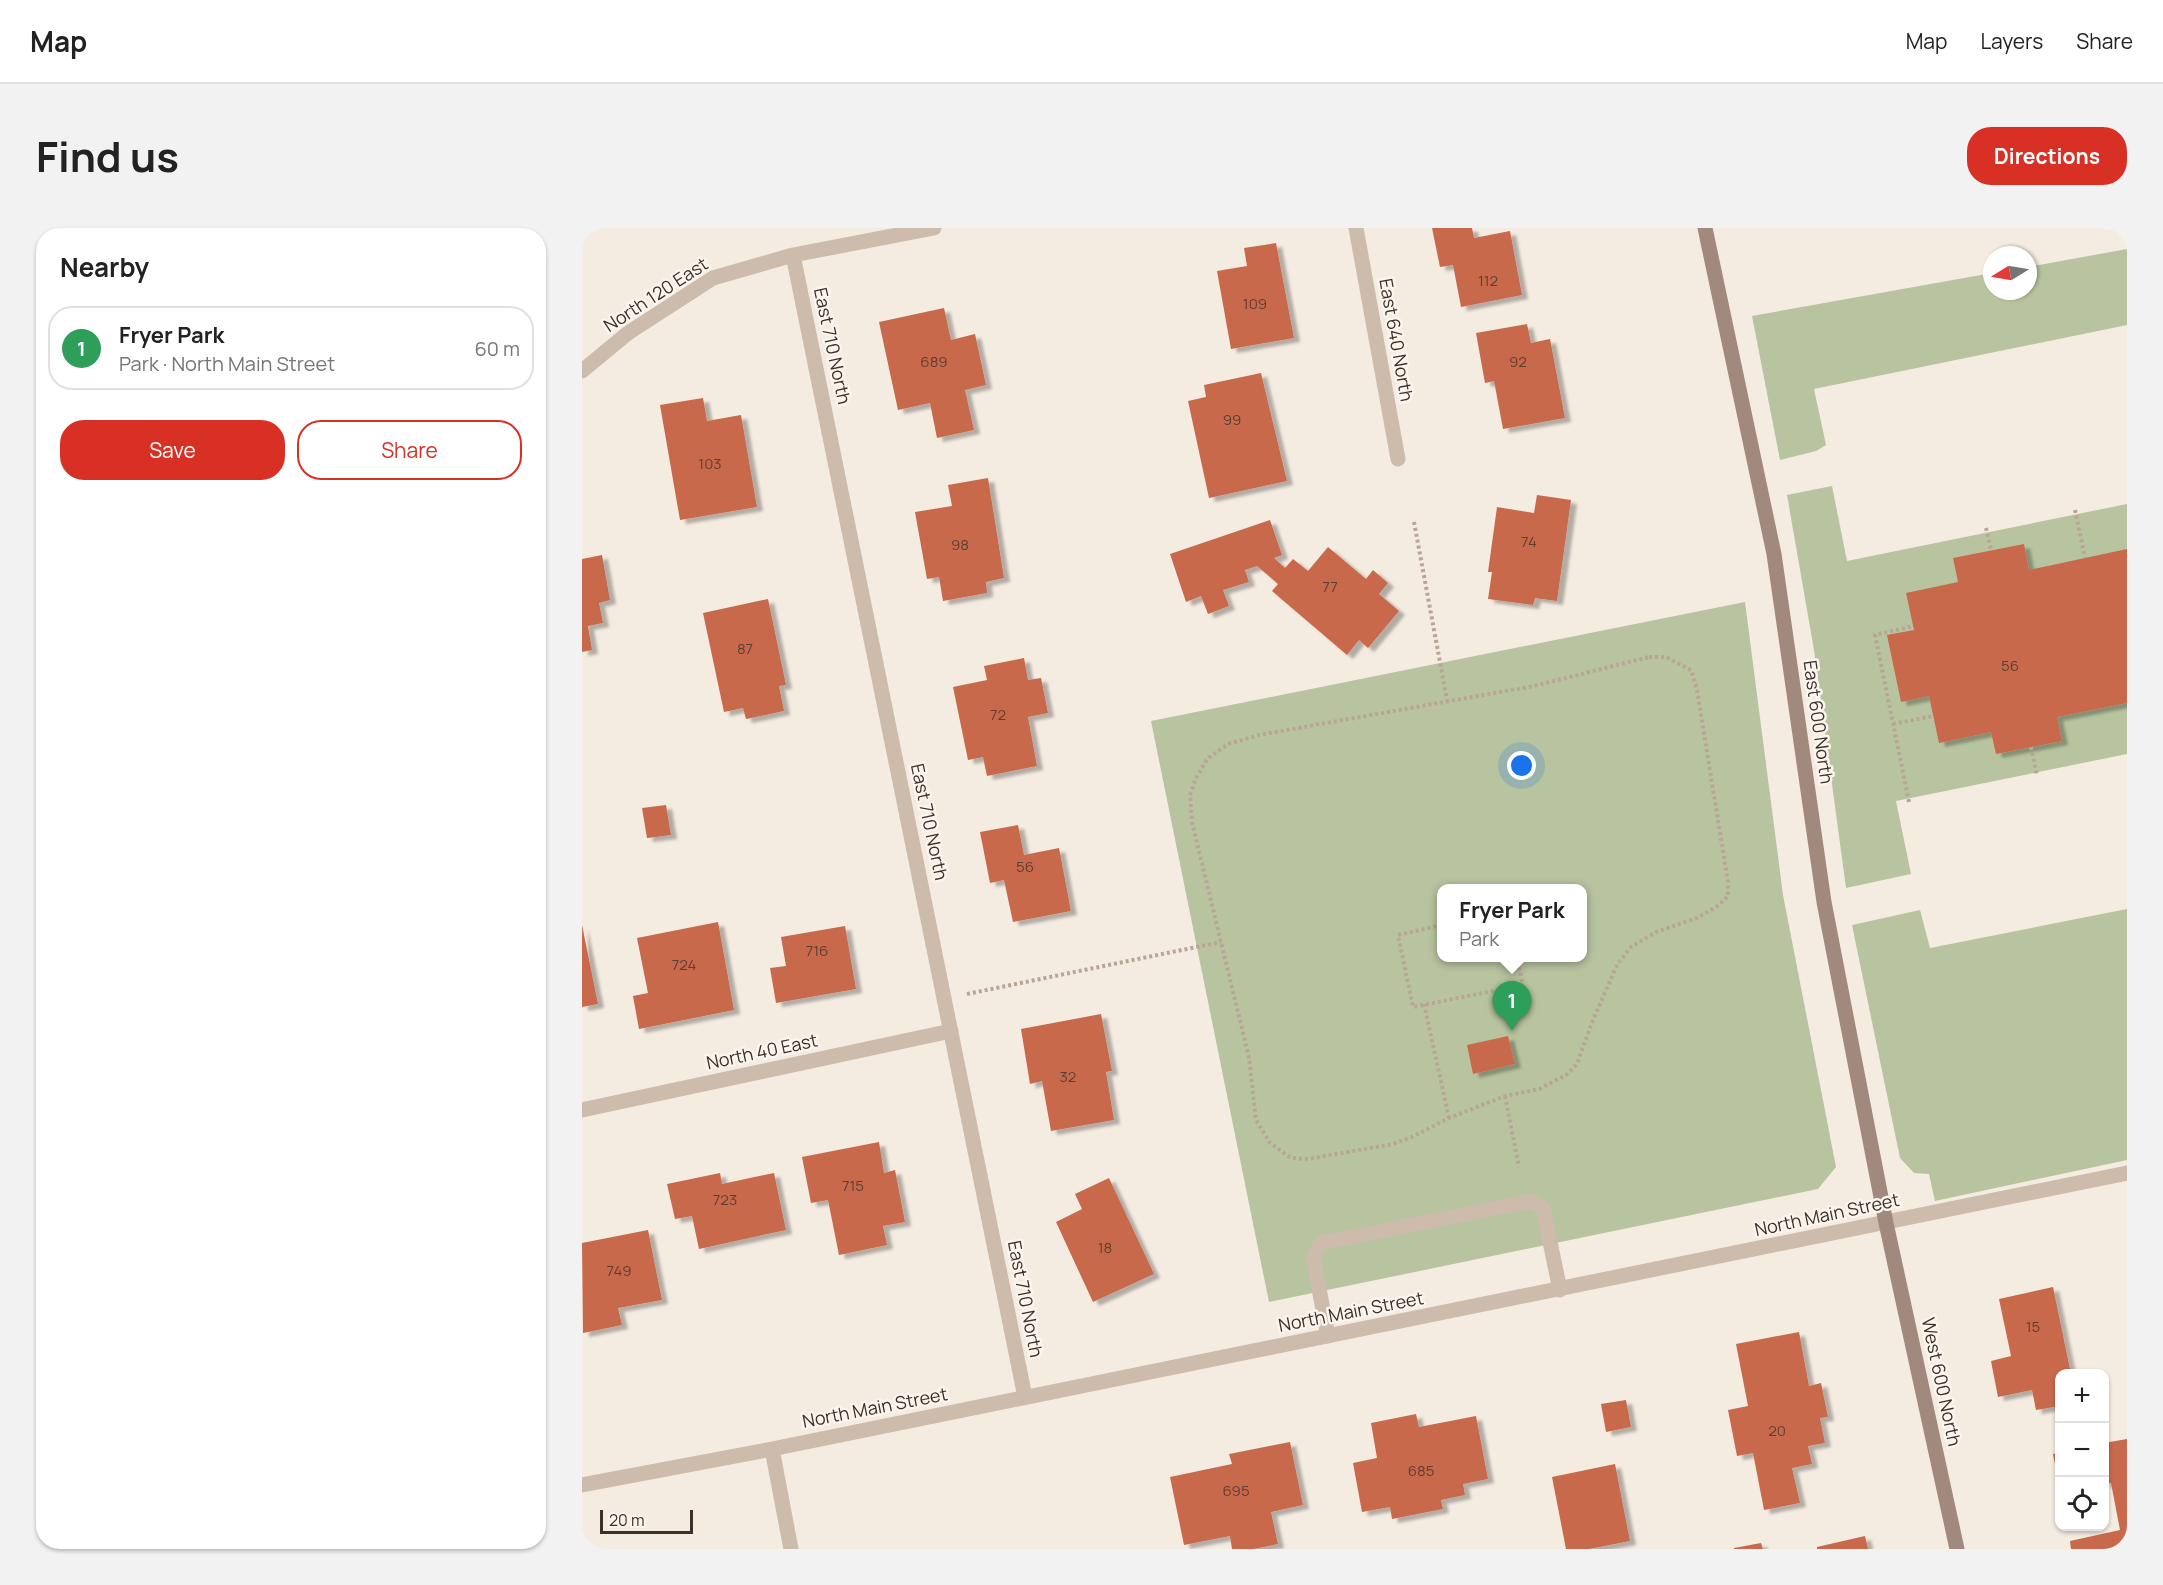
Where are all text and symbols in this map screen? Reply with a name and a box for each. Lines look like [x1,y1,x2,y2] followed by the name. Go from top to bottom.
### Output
[30,22,87,60] text: Map
[1906,27,1947,55] text: Map
[1980,27,2043,55] text: Layers
[2076,27,2133,55] text: Share
[36,127,179,185] text: Find us
[1967,127,2127,185] button: Directions
[1983,246,2037,300] north arrow
[60,249,149,285] text: Nearby
[599,251,712,337] street label: North 120 East
[1478,270,1498,291] house number: 112
[1374,277,1420,403] street label: East 640 North
[809,285,857,406] street label: East 710 North
[1243,293,1267,314] house number: 109
[119,320,224,350] text: Fryer Park
[77,335,86,362] text: 1
[474,335,520,362] text: 60 m
[119,350,335,377] text: Park · North Main Street
[920,351,948,372] house number: 689
[1509,351,1527,372] house number: 92
[1223,409,1241,430] house number: 99
[60,420,285,480] button: Save
[297,420,522,480] button: Share
[698,453,722,474] house number: 103
[1521,531,1537,552] house number: 74
[951,534,969,555] house number: 98
[1322,576,1338,597] house number: 77
[737,638,753,659] house number: 87
[2001,655,2019,676] house number: 56
[1798,658,1840,785] street label: East 600 North
[990,704,1006,725] house number: 72
[1507,751,1536,780] your location
[906,761,954,882] street label: East 710 North
[1016,856,1034,877] house number: 56
[1437,884,1587,962] popup
[1459,895,1565,925] text: Fryer Park
[1459,925,1499,952] text: Park
[806,940,828,961] house number: 716
[672,954,696,975] house number: 724
[1492,982,1532,1031] pin: 1
[704,1028,820,1075] street label: North 40 East
[1060,1066,1076,1087] house number: 32
[842,1175,864,1196] house number: 715
[1752,1187,1901,1241] street label: North Main Street
[713,1189,737,1210] house number: 723
[1098,1237,1112,1258] house number: 18
[1003,1238,1049,1359] street label: East 710 North
[607,1260,631,1281] house number: 749
[1276,1285,1425,1337] street label: North Main Street
[1917,1315,1967,1448] street label: West 600 North
[2026,1316,2040,1337] house number: 15
[2055,1369,2109,1531] map controls
[2055,1369,2109,1423] button: +
[800,1381,949,1433] street label: North Main Street
[1768,1420,1786,1441] house number: 20
[2055,1423,2109,1477] button: −
[1408,1460,1434,1481] house number: 685
[2055,1477,2109,1531] button: locate
[1222,1480,1250,1501] house number: 695
[600,1507,693,1534] scale bar
[609,1509,645,1531] text: 20 m

